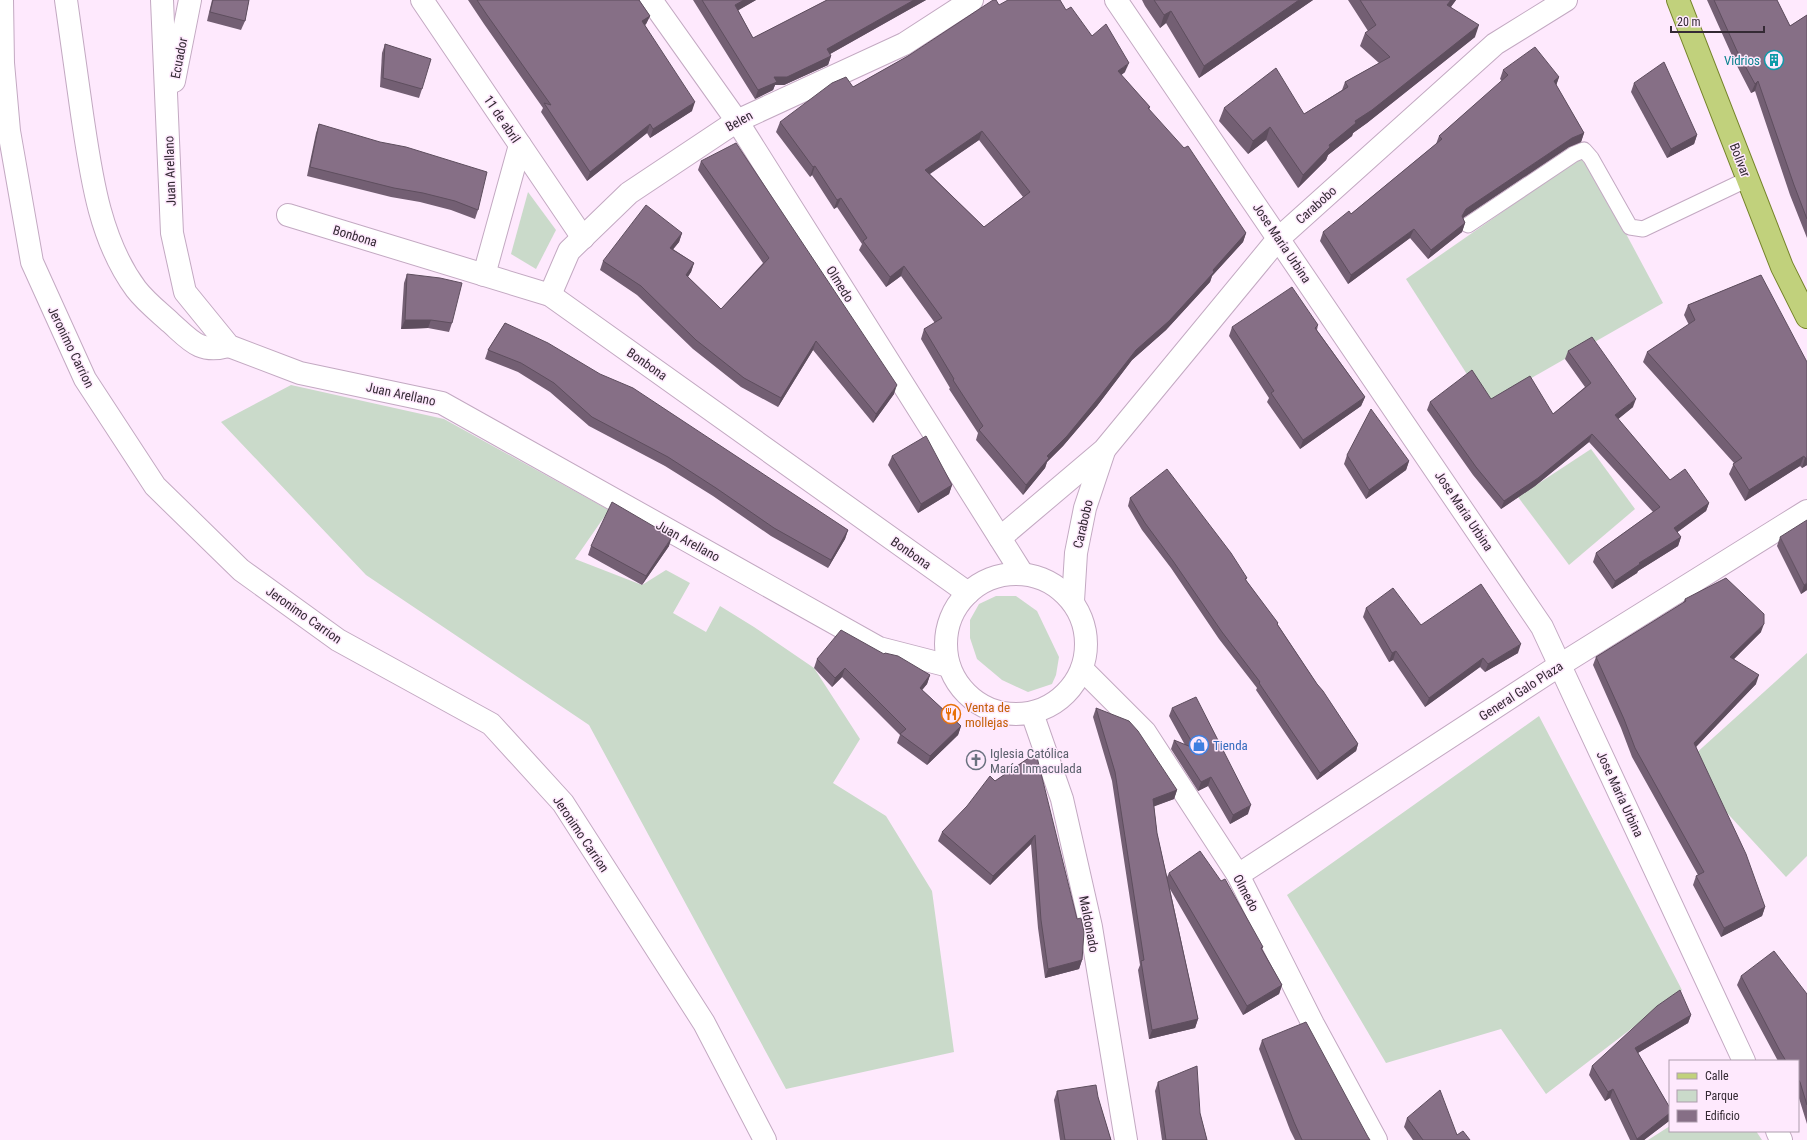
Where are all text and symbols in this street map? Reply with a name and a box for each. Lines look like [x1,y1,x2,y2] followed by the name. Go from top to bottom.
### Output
[1671,8,1764,34] scale bar
[1677,15,1701,29] text: 20 m
[168,36,190,80] street label: Ecuador
[1763,49,1785,71] building icon: Vidrios
[1724,53,1760,68] place label: Vidrios
[481,92,523,146] street label: 11 de abril
[723,108,755,134] street label: Belen
[161,135,179,207] street label: Juan Arellano
[1727,141,1753,179] street label: Bolivar
[1293,183,1339,227] street label: Carabobo
[1250,200,1314,286] street label: Jose Maria Urbina
[331,222,379,250] street label: Bonbona
[823,263,857,305] street label: Olmedo
[45,304,97,390] street label: Jeronimo Carrion
[624,345,670,383] street label: Bonbona
[365,379,437,409] street label: Juan Arellano
[1432,468,1496,554] street label: Jose Maria Urbina
[1070,498,1096,550] street label: Carabobo
[654,517,722,565] street label: Juan Arellano
[888,534,934,572] street label: Bonbona
[263,583,345,647] street label: Jeronimo Carrion
[1476,658,1566,724] street label: General Galo Plaza
[965,700,1010,730] place label: Venta de mollejas
[940,703,962,725] restaurant icon: Venta de mollejas
[1188,734,1210,756] shop icon: Tienda
[1213,738,1248,753] place label: Tienda
[990,746,1082,776] place label: Iglesia Católica María Inmaculada
[965,749,987,771] church icon: Iglesia Católica María Inmaculada
[1594,749,1646,839] street label: Jose Maria Urbina
[550,793,612,875] street label: Jeronimo Carrion
[1230,872,1262,914] street label: Olmedo
[1076,894,1102,954] street label: Maldonado
[1669,1060,1799,1132] legend
[1705,1069,1729,1083] text: Calle
[1705,1089,1739,1103] text: Parque
[1705,1109,1740,1123] text: Edificio

